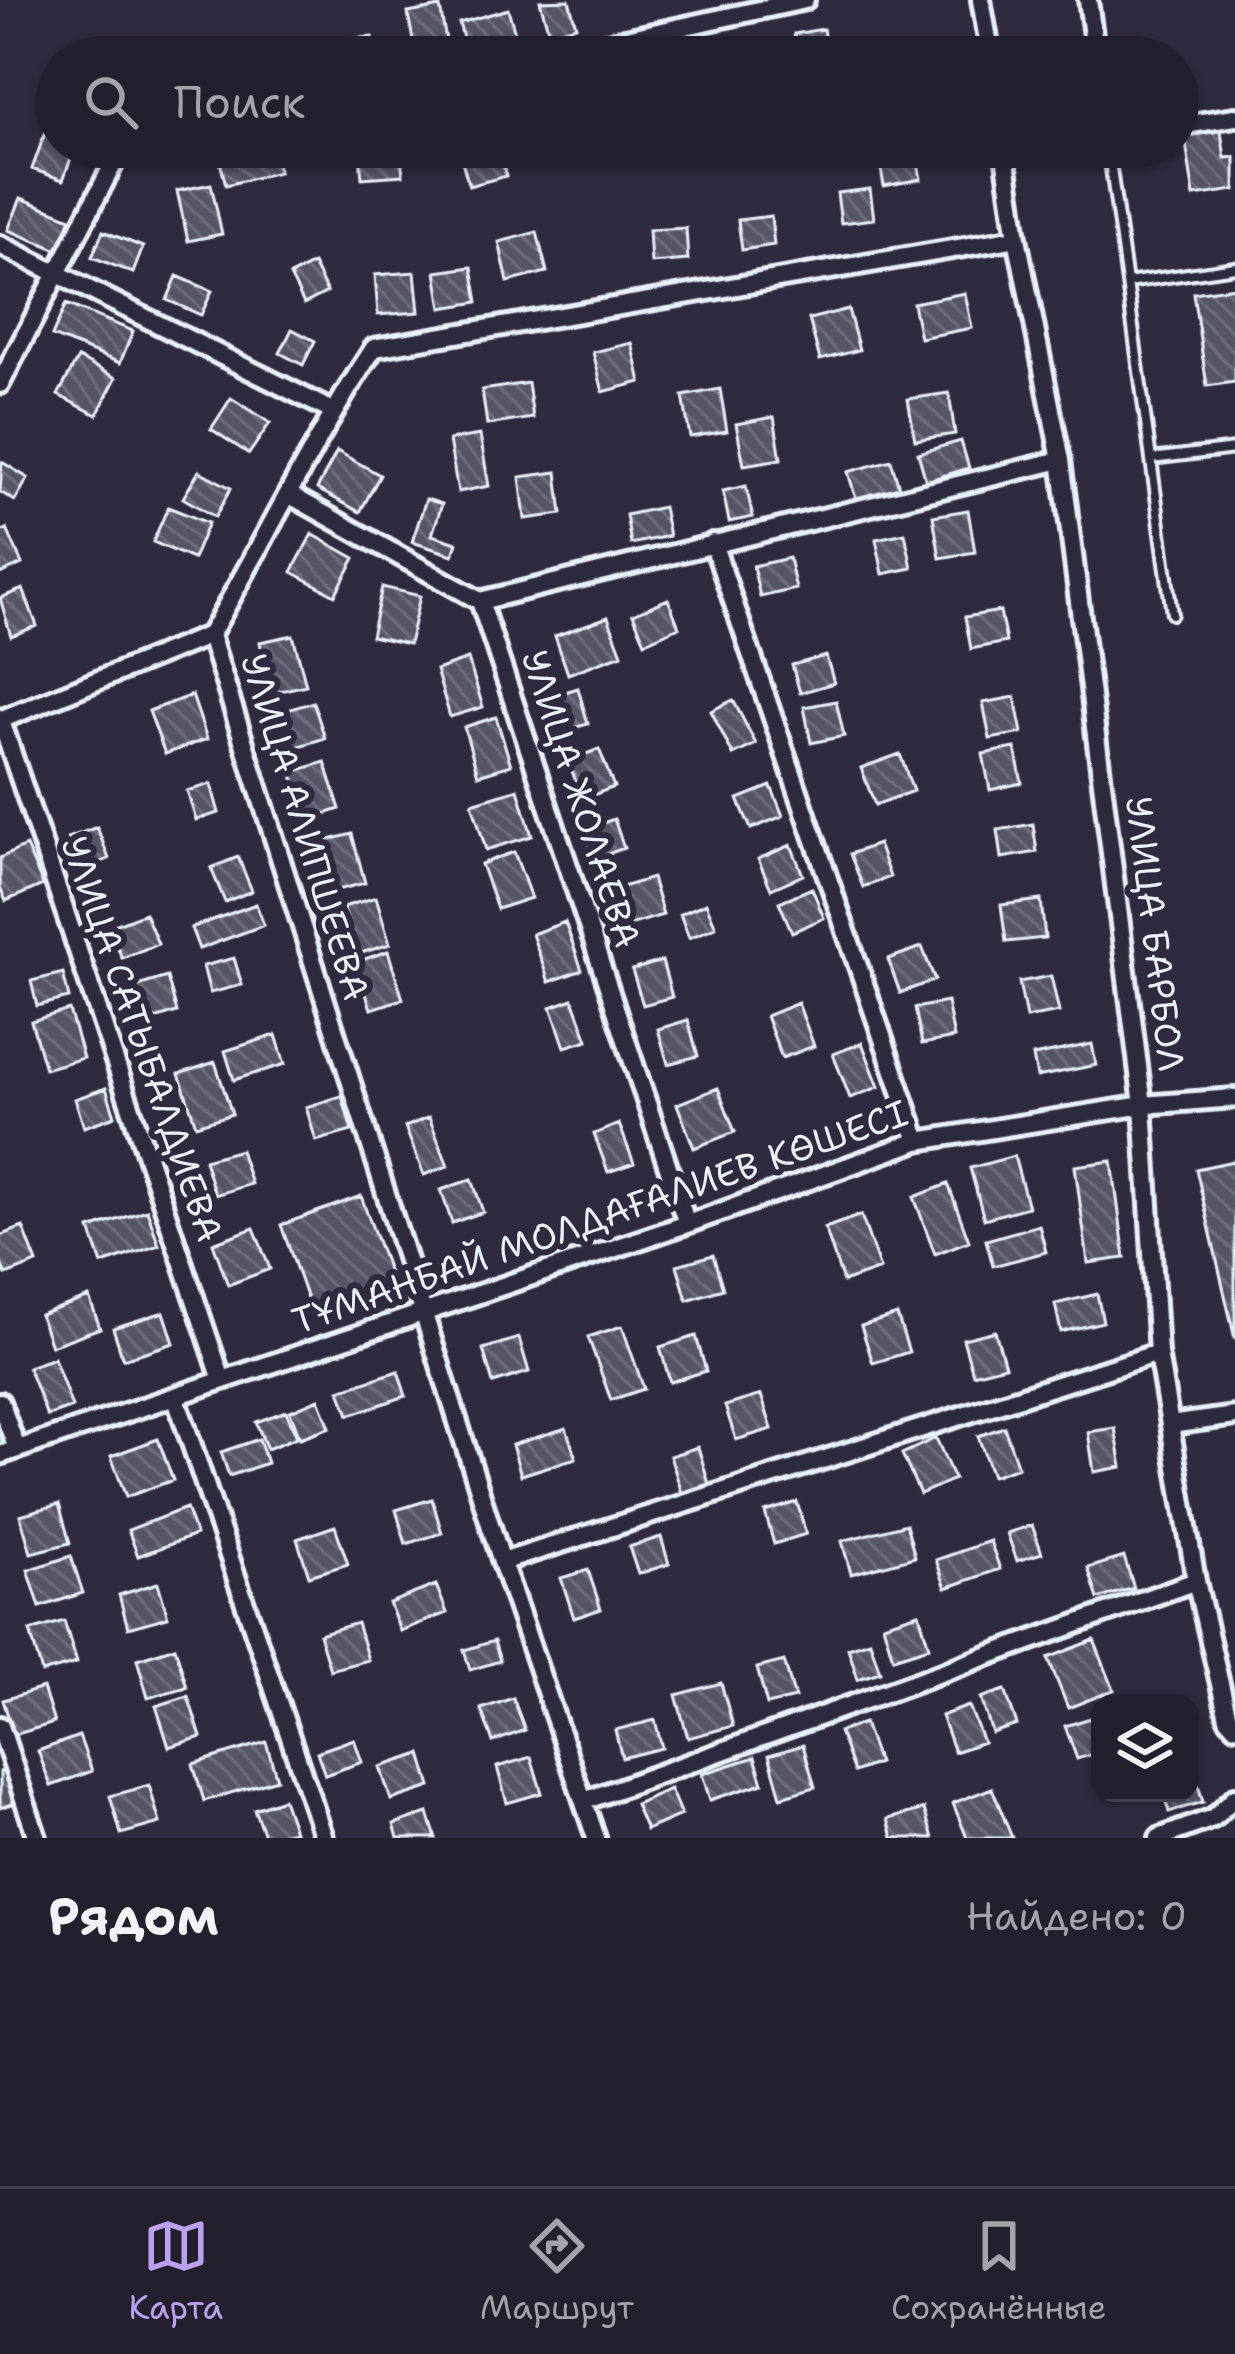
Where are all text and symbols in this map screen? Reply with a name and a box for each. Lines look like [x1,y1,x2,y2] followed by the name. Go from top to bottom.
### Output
[36,36,1199,168] search box
[78,69,144,135] icon: search
[174,72,305,132] text: Поиск
[510,644,652,954] street label: УЛИЦА ЖОЛАЕВА
[229,648,381,1006] street label: УЛИЦА АЛИПШЕЕВА
[1114,793,1196,1075] street label: УЛИЦА БАРБОЛ
[49,830,235,1248] street label: УЛИЦА САТЫБАЛДИЕВА
[286,1088,914,1346] street label: ТҰМАНБАЙ МОЛДАҒАЛИЕВ КӨШЕСІ
[1091,1694,1199,1802] map controls
[1091,1694,1199,1802] button: layers
[48,1882,219,1950] text: Рядом
[966,1890,1187,1942] text: Найдено: 0
[129,2213,223,2330] tab: Карта
[480,2213,634,2330] tab: Маршрут
[891,2213,1106,2330] tab: Сохранённые

